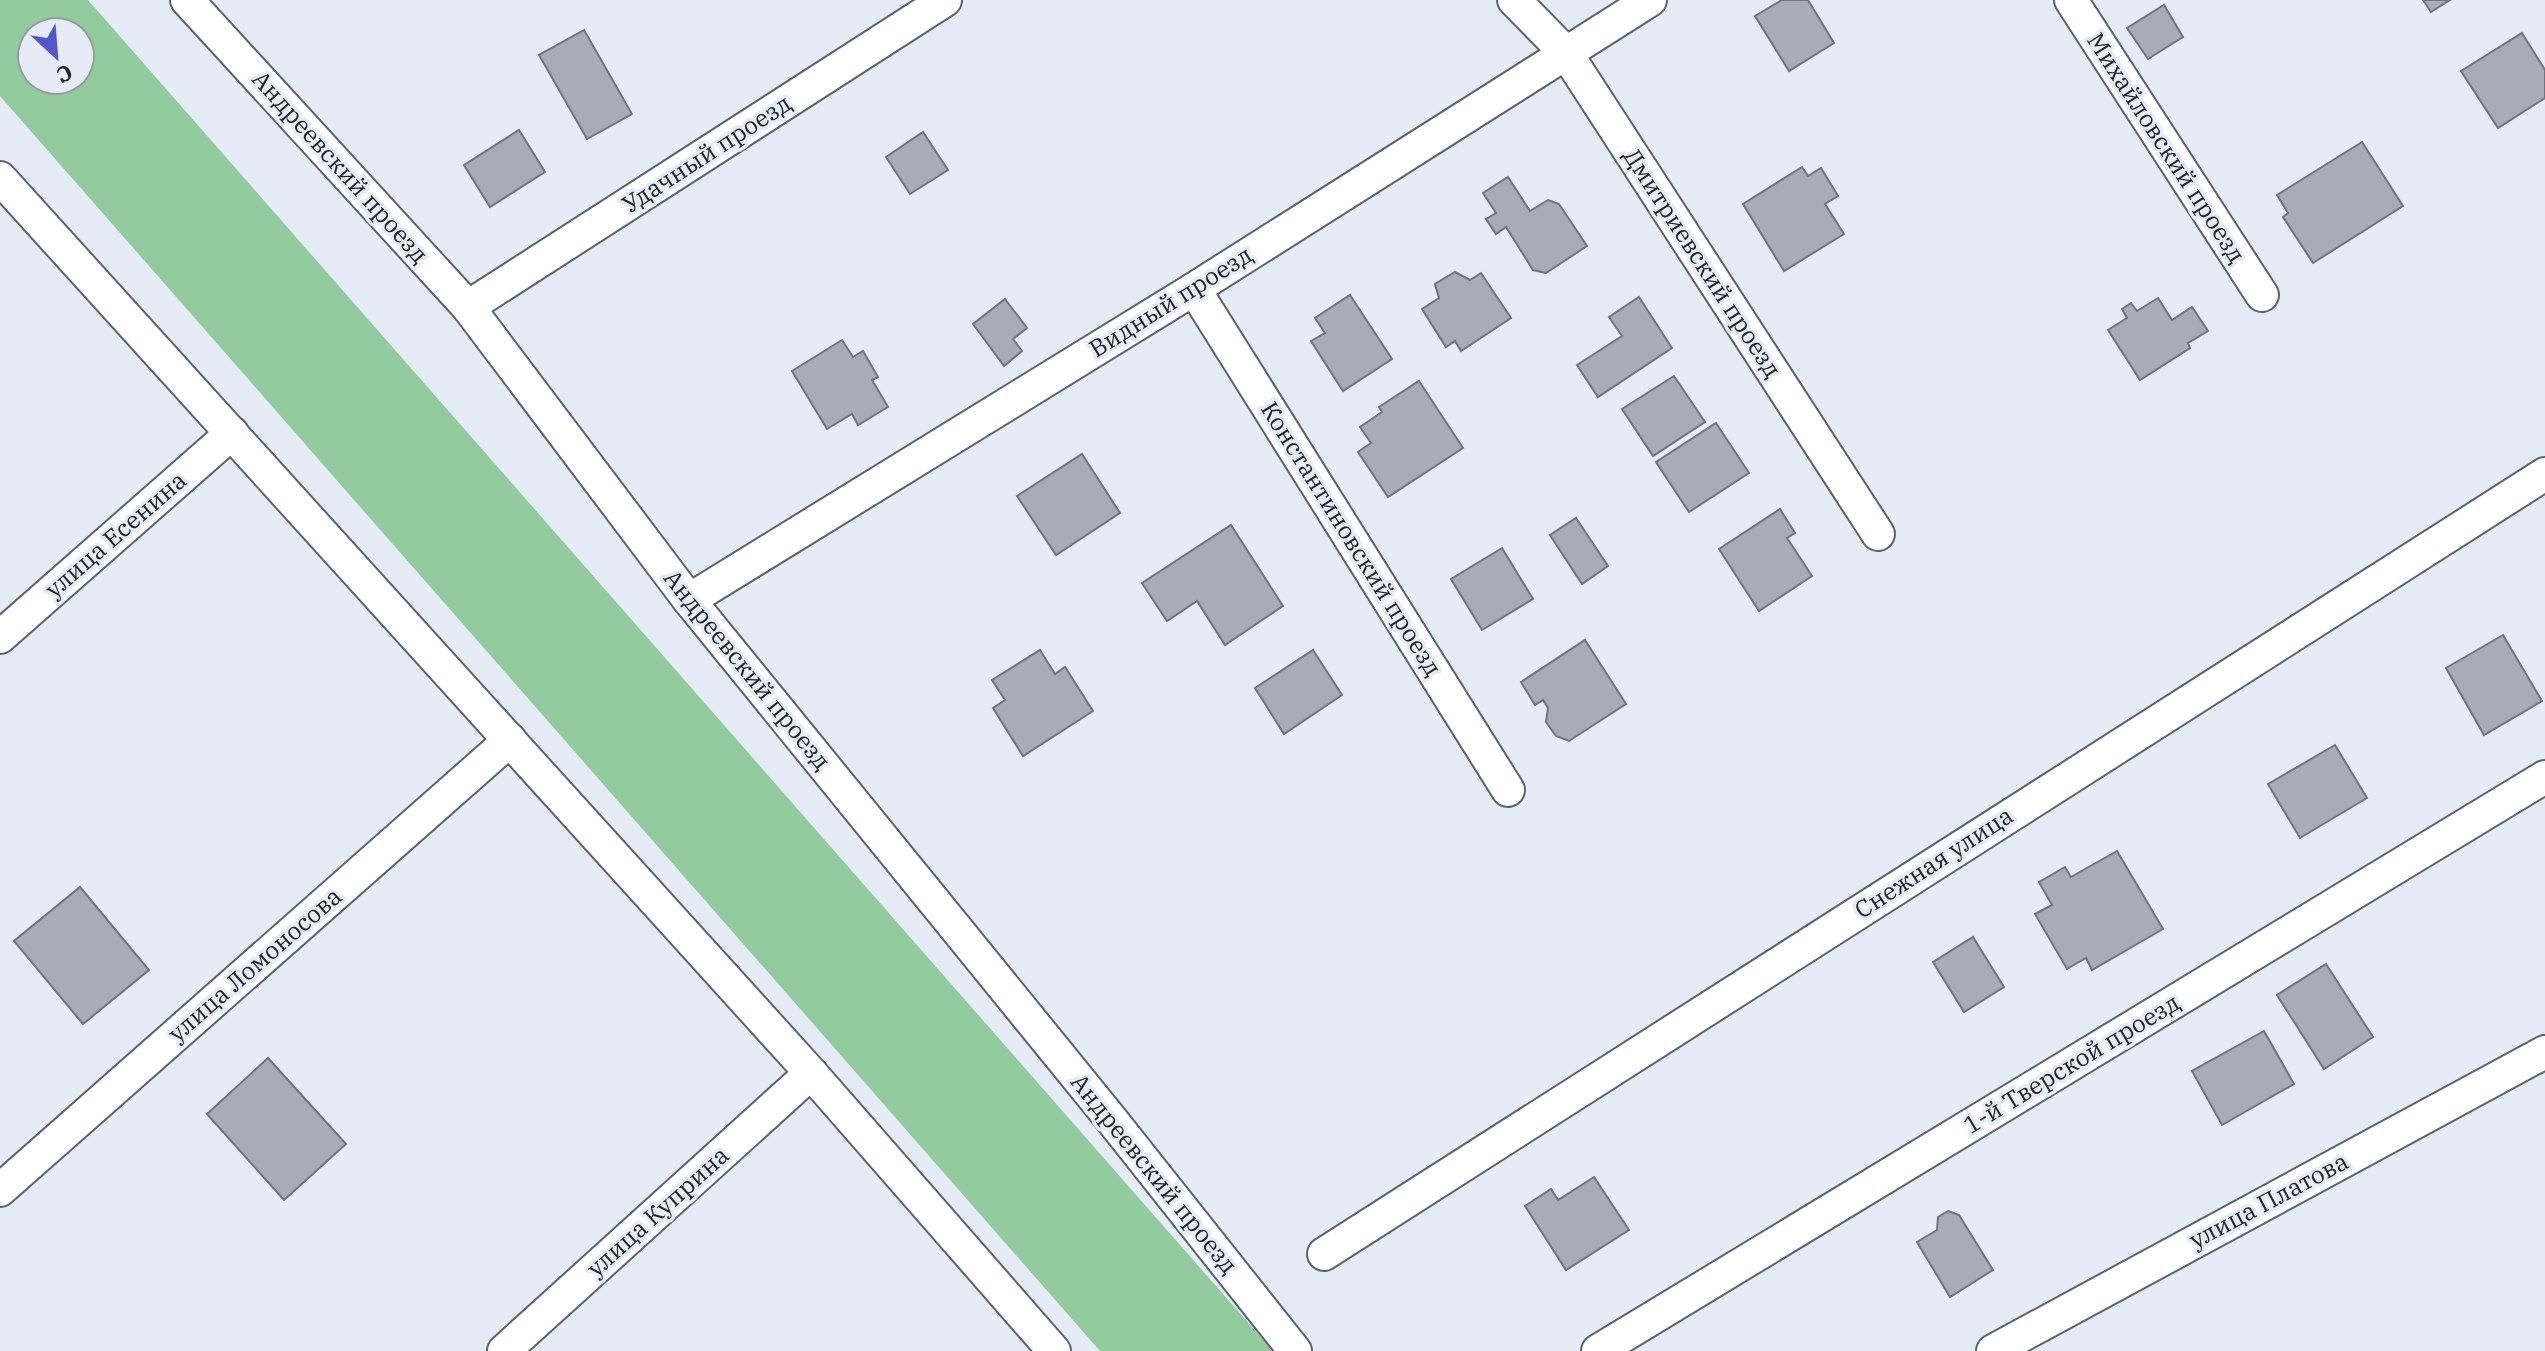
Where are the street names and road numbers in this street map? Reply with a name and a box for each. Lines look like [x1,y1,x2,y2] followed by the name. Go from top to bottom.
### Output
[2080,26,2253,269] street label: Михайловский проезд
[246,63,436,270] street label: Андреевский проезд
[616,86,797,220] street label: Удачный проезд
[1617,142,1789,383] street label: Дмитриевский проезд
[1083,238,1258,364] street label: Видный проезд
[1254,395,1450,682] street label: Константиновский проезд
[38,464,193,605] street label: улица Есенина
[657,563,839,776] street label: Андреевский проезд
[1848,799,2019,925] street label: Снежная улица
[161,880,348,1048] street label: улица Ломоносова
[1957,986,2185,1140] street label: 1-й Тверской проезд
[1064,1067,1246,1280] street label: Андреевский проезд
[580,1139,735,1284] street label: улица Куприна
[2184,1145,2354,1255] street label: улица Платова

